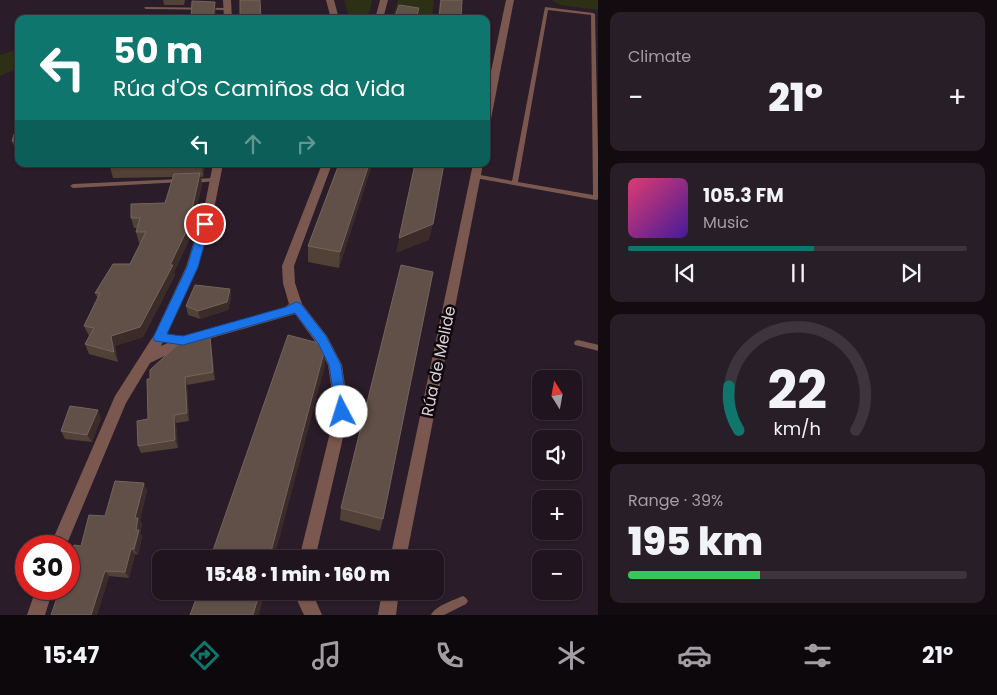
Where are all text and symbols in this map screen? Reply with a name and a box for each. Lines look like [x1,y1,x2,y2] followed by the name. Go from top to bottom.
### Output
[113,26,203,75] text: 50 m
[30,35,95,100] icon: left
[628,45,691,68] text: Climate
[768,71,823,124] text: 21°
[113,73,405,104] text: Rúa d'Os Camiños da Vida
[628,78,643,117] text: −
[948,78,967,117] text: +
[186,130,214,158] icon: left
[239,130,267,158] icon: ahead
[292,130,320,158] icon: right
[703,182,784,209] text: 105.3 FM
[184,203,226,245] pin
[191,210,219,238] icon: arrive
[703,211,749,234] text: Music
[671,259,699,287] icon: previous
[784,259,812,287] icon: pause
[897,259,925,287] icon: next
[416,304,461,418] street label: Rúa de Melide
[768,354,827,427] text: 22
[532,370,582,420] north arrow
[532,370,582,600] map controls
[315,385,367,437] position arrow
[774,416,821,441] text: km/h
[532,430,582,480] button: sound
[628,489,723,512] text: Range · 39%
[532,490,582,540] button: +
[628,515,763,568] text: 195 km
[15,535,80,600] speed limit sign: 30
[532,550,582,600] button: −
[206,561,390,588] text: 15:48 · 1 min · 160 m
[187,638,222,673] icon: directions
[309,638,344,673] icon: music
[432,638,467,673] icon: phone
[554,638,589,673] icon: climate
[677,638,712,673] icon: car
[800,638,835,673] icon: filters
[44,640,99,671] text: 15:47
[922,640,953,671] text: 21°

